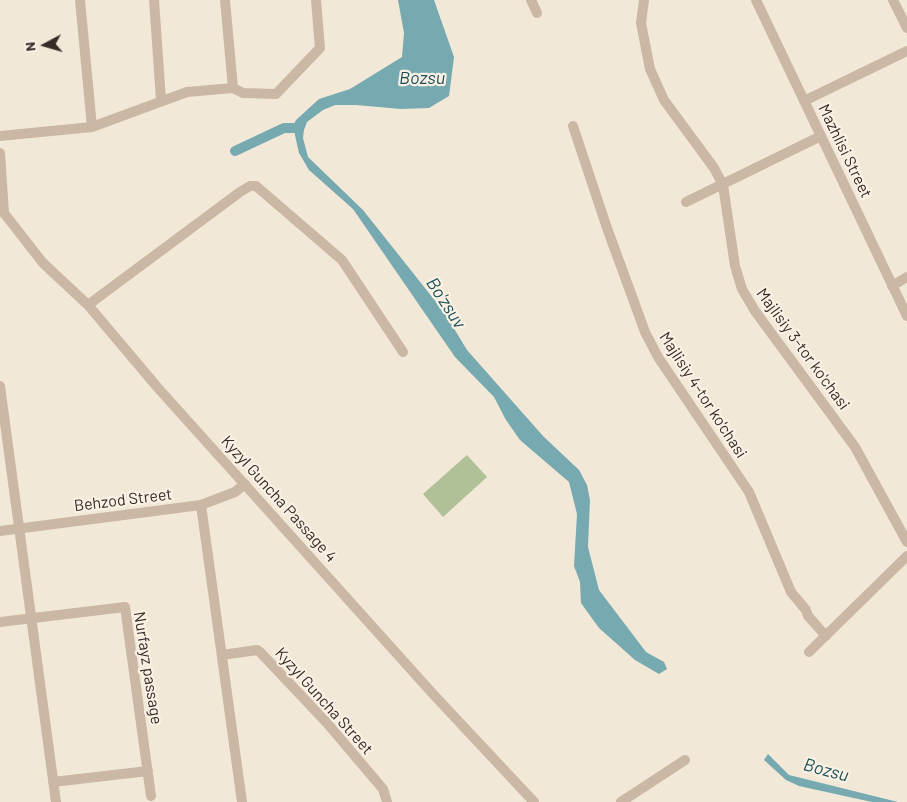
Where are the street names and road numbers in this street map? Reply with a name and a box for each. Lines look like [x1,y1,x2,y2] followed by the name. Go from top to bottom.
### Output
[814,101,876,201] street label: Mazhlisi Street
[752,284,854,414] street label: Majlisiy 3-tor ko'chasi
[655,328,751,462] street label: Majlisiy 4-tor ko'chasi
[217,432,341,566] street label: Kyzyl Guncha Passage 4
[73,484,173,516] street label: Behzod Street
[130,610,166,726] street label: Nurfayz passage
[271,644,377,758] street label: Kyzyl Guncha Street

